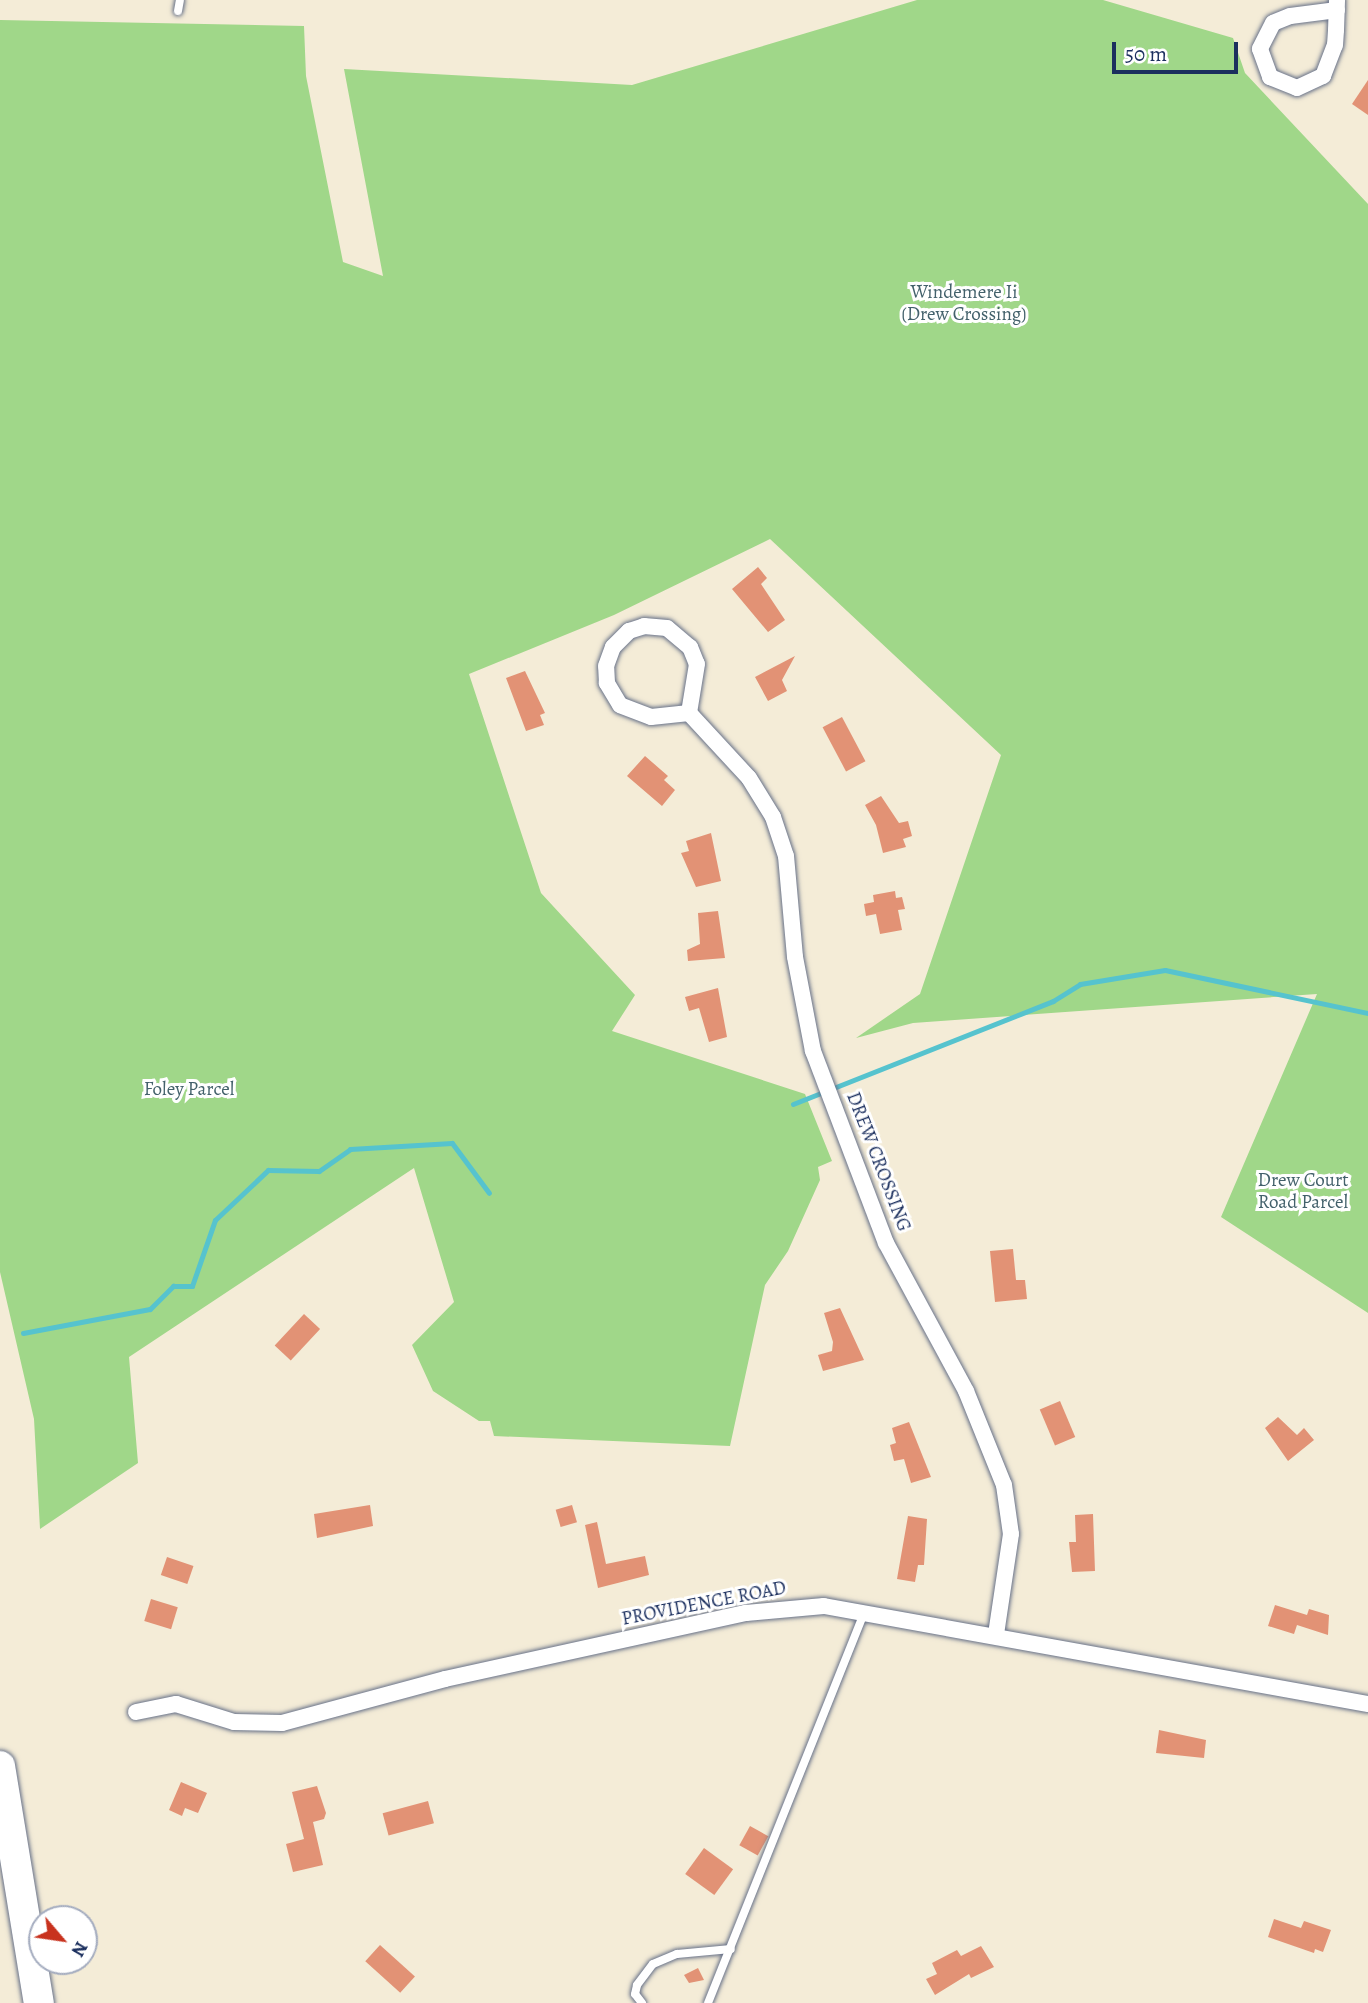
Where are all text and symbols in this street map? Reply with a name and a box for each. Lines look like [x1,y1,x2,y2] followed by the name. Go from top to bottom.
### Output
[1116,28,1242,72] scale bar
[1125,40,1167,68] text: 50 m
[901,282,1027,326] park label: Windemere Ii (Drew Crossing)
[144,1079,234,1101] park label: Foley Parcel
[841,1089,915,1235] street label: DREW CROSSING
[1258,1170,1348,1214] park label: Drew Court Road Parcel
[620,1577,788,1631] street label: PROVIDENCE ROAD
[28,1905,98,1975] north arrow
[65,1937,94,1962] text: N

